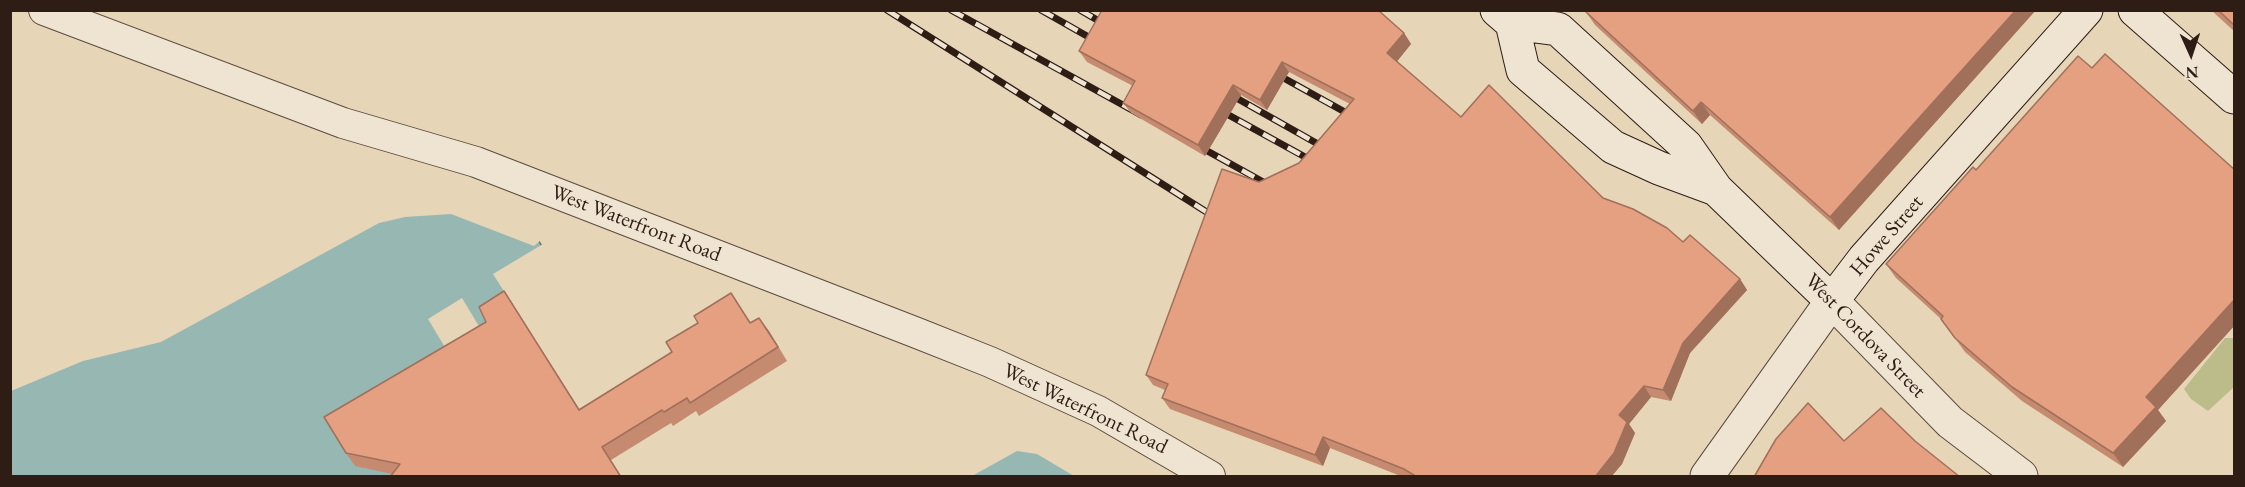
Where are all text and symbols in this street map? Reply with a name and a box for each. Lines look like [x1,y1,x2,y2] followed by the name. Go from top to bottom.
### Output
[2161,24,2221,84] north arrow
[2185,62,2199,83] text: N
[547,180,725,268] street label: West Waterfront Road
[1845,190,1929,282] street label: Howe Street
[1799,268,1931,404] street label: West Cordova Street
[999,358,1171,460] street label: West Waterfront Road

